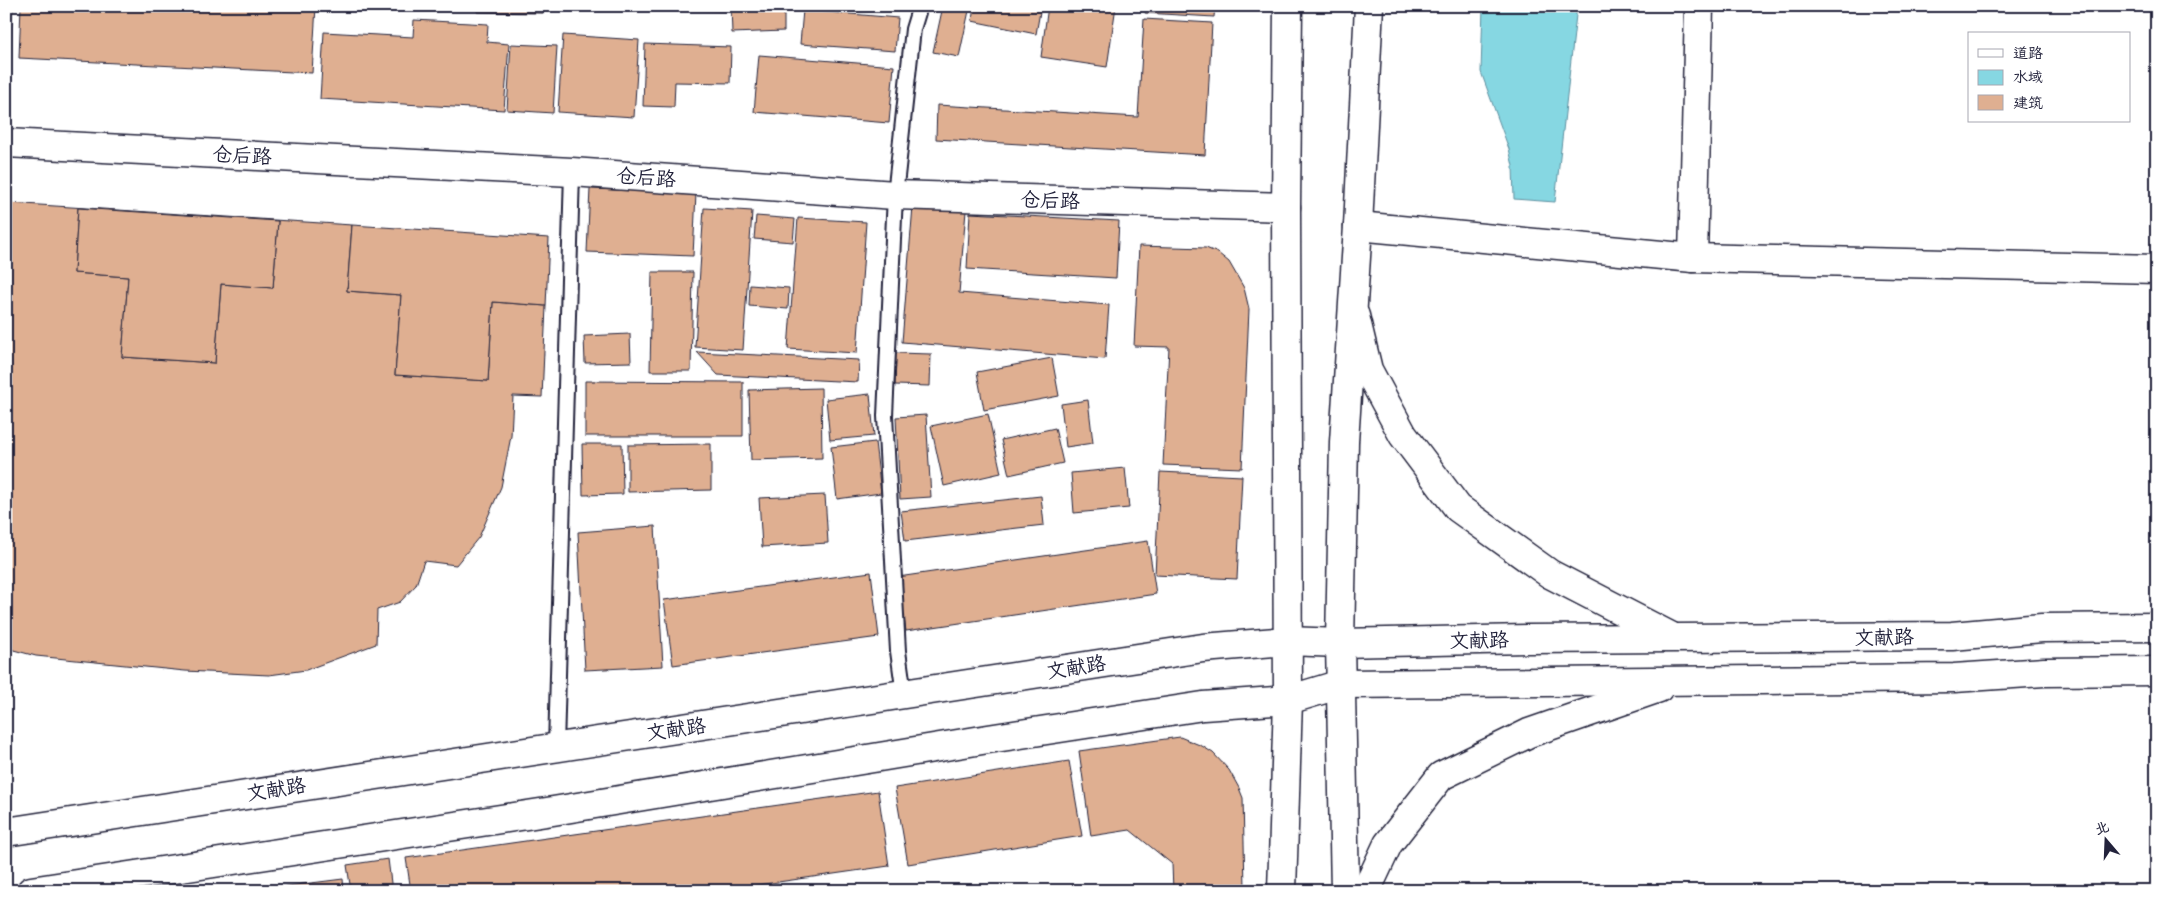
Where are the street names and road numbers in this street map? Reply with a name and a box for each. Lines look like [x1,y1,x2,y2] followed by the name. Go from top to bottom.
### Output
[211,141,274,170] street label: 仓后路
[615,163,678,192] street label: 仓后路
[1020,187,1081,214] street label: 仓后路
[1854,624,1915,651] street label: 文献路
[1449,627,1510,654] street label: 文献路
[1044,650,1109,685] street label: 文献路
[645,713,709,746] street label: 文献路
[244,772,309,807] street label: 文献路

